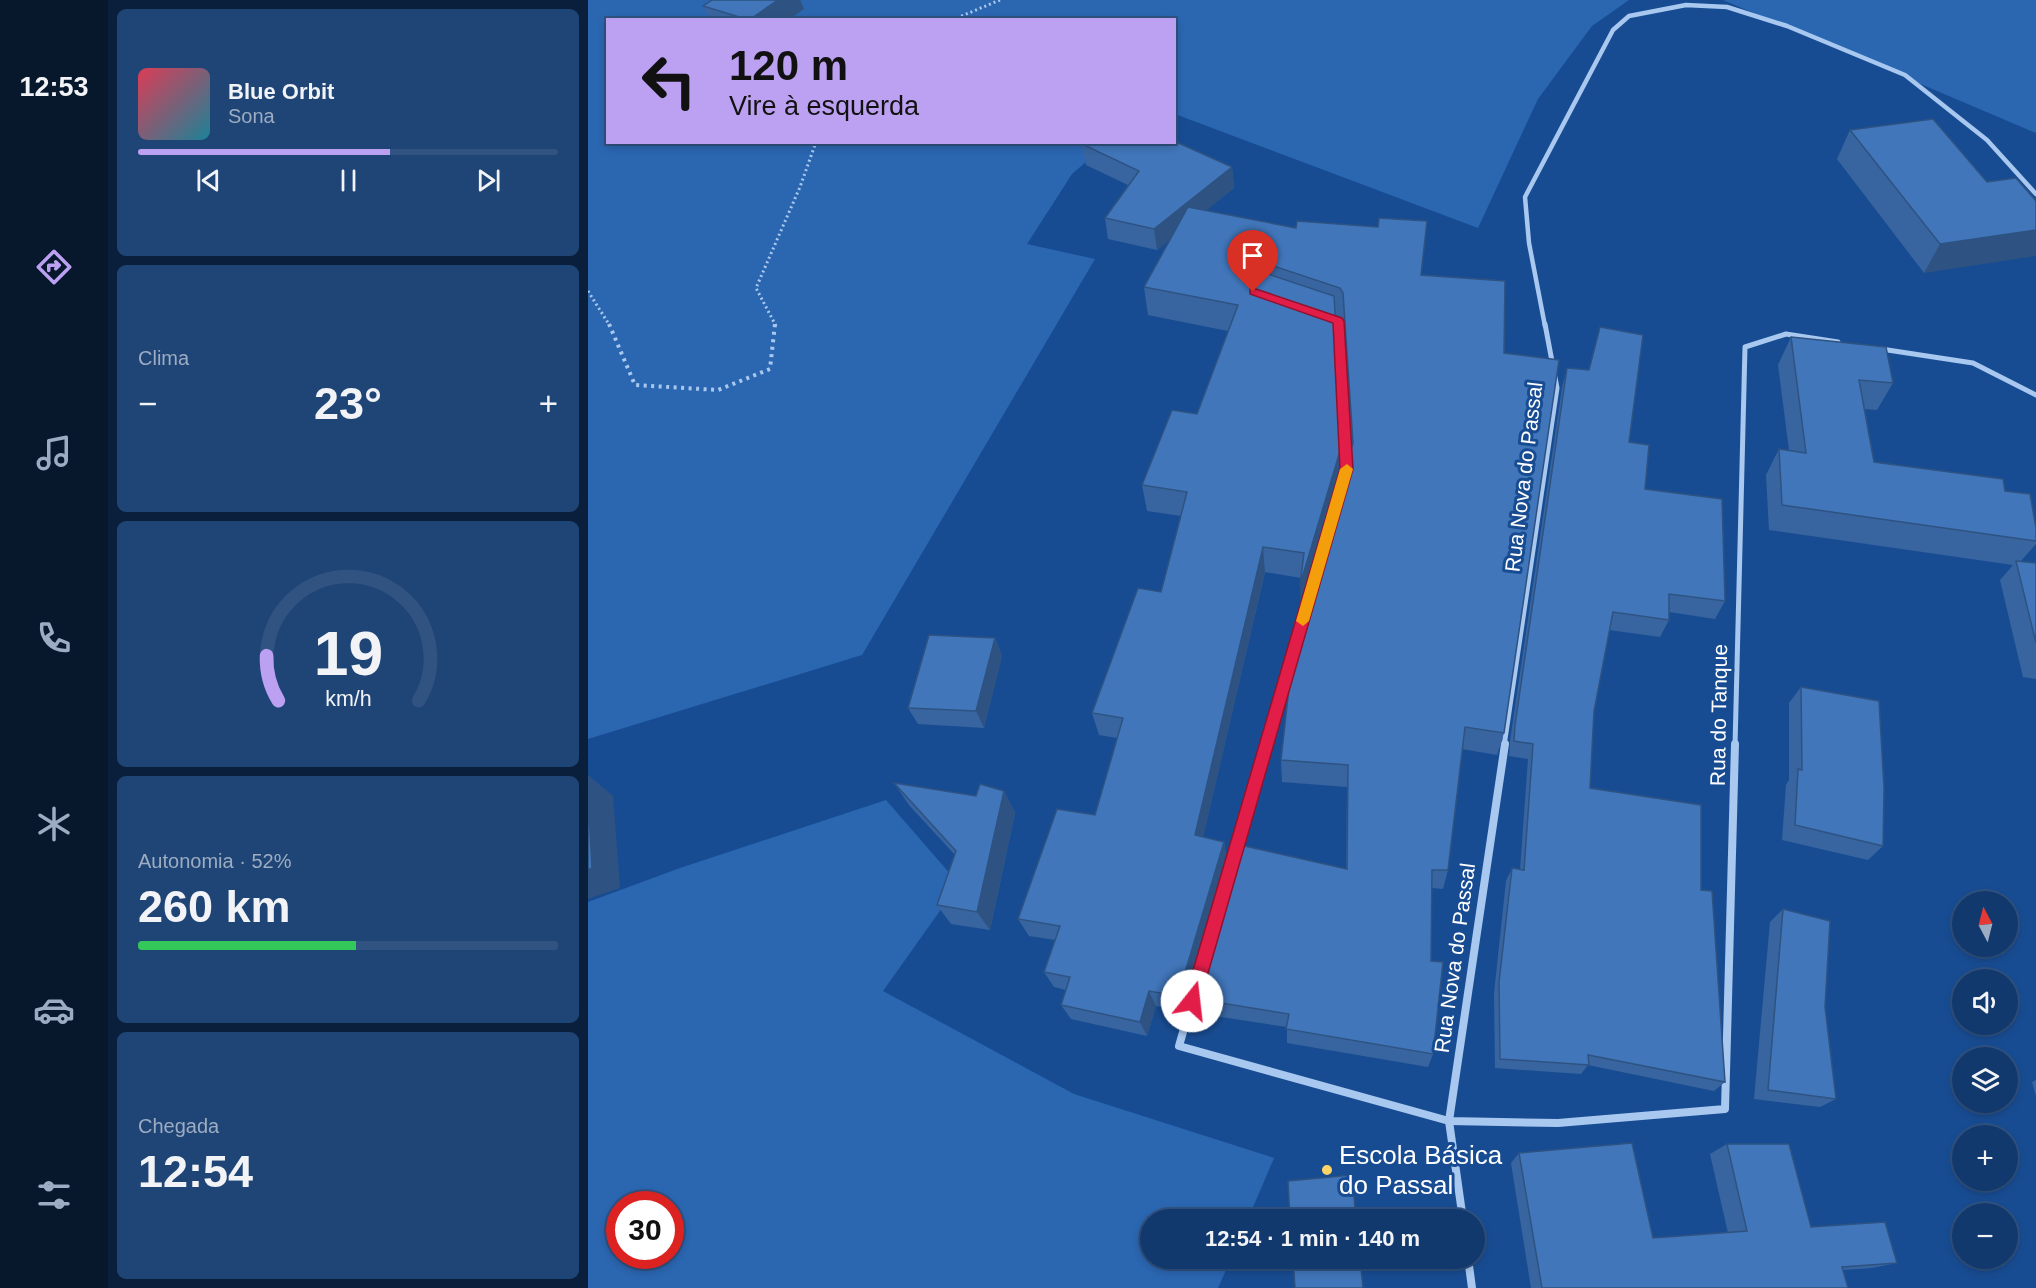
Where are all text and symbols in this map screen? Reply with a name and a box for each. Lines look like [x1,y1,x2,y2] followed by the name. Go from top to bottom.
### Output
[630,42,708,120] icon: left
[729,42,848,89] text: 120 m
[19,72,89,102] text: 12:53
[228,79,334,104] text: Blue Orbit
[729,91,919,121] text: Vire à esquerda
[228,105,275,127] text: Sona
[192,164,225,197] icon: previous
[332,164,365,197] icon: pause
[472,164,505,197] icon: next
[1227,230,1278,292] pin
[1236,239,1269,272] icon: arrive
[33,246,75,288] icon: directions
[138,347,189,369] text: Clima
[314,378,382,429] text: 23°
[1500,381,1547,573] street label: Rua Nova do Passal
[138,385,157,422] text: −
[539,385,558,422] text: +
[33,432,75,474] icon: music
[33,617,75,659] icon: phone
[313,619,383,688] text: 19
[1706,644,1731,786] street label: Rua do Tanque
[325,687,371,711] text: km/h
[33,803,75,845] icon: climate
[138,850,291,872] text: Autonomia · 52%
[1430,862,1479,1054] street label: Rua Nova do Passal
[138,881,291,932] text: 260 km
[1952,891,2018,957] north arrow
[1952,891,2018,1269] map controls
[1160,969,1224,1033] position arrow
[1952,969,2018,1035] button: sound
[33,989,75,1031] icon: car
[1952,1047,2018,1113] button: layers
[138,1115,219,1137] text: Chegada
[1952,1125,2018,1191] button: +
[1339,1140,1503,1200] place label: Escola Básica do Passal
[138,1146,253,1197] text: 12:54
[1320,1163,1334,1177] marker: Escola Básica do Passal
[33,1174,75,1216] icon: filters
[606,1191,684,1269] speed limit sign: 30
[1952,1203,2018,1269] button: −
[1205,1226,1420,1251] text: 12:54 · 1 min · 140 m

